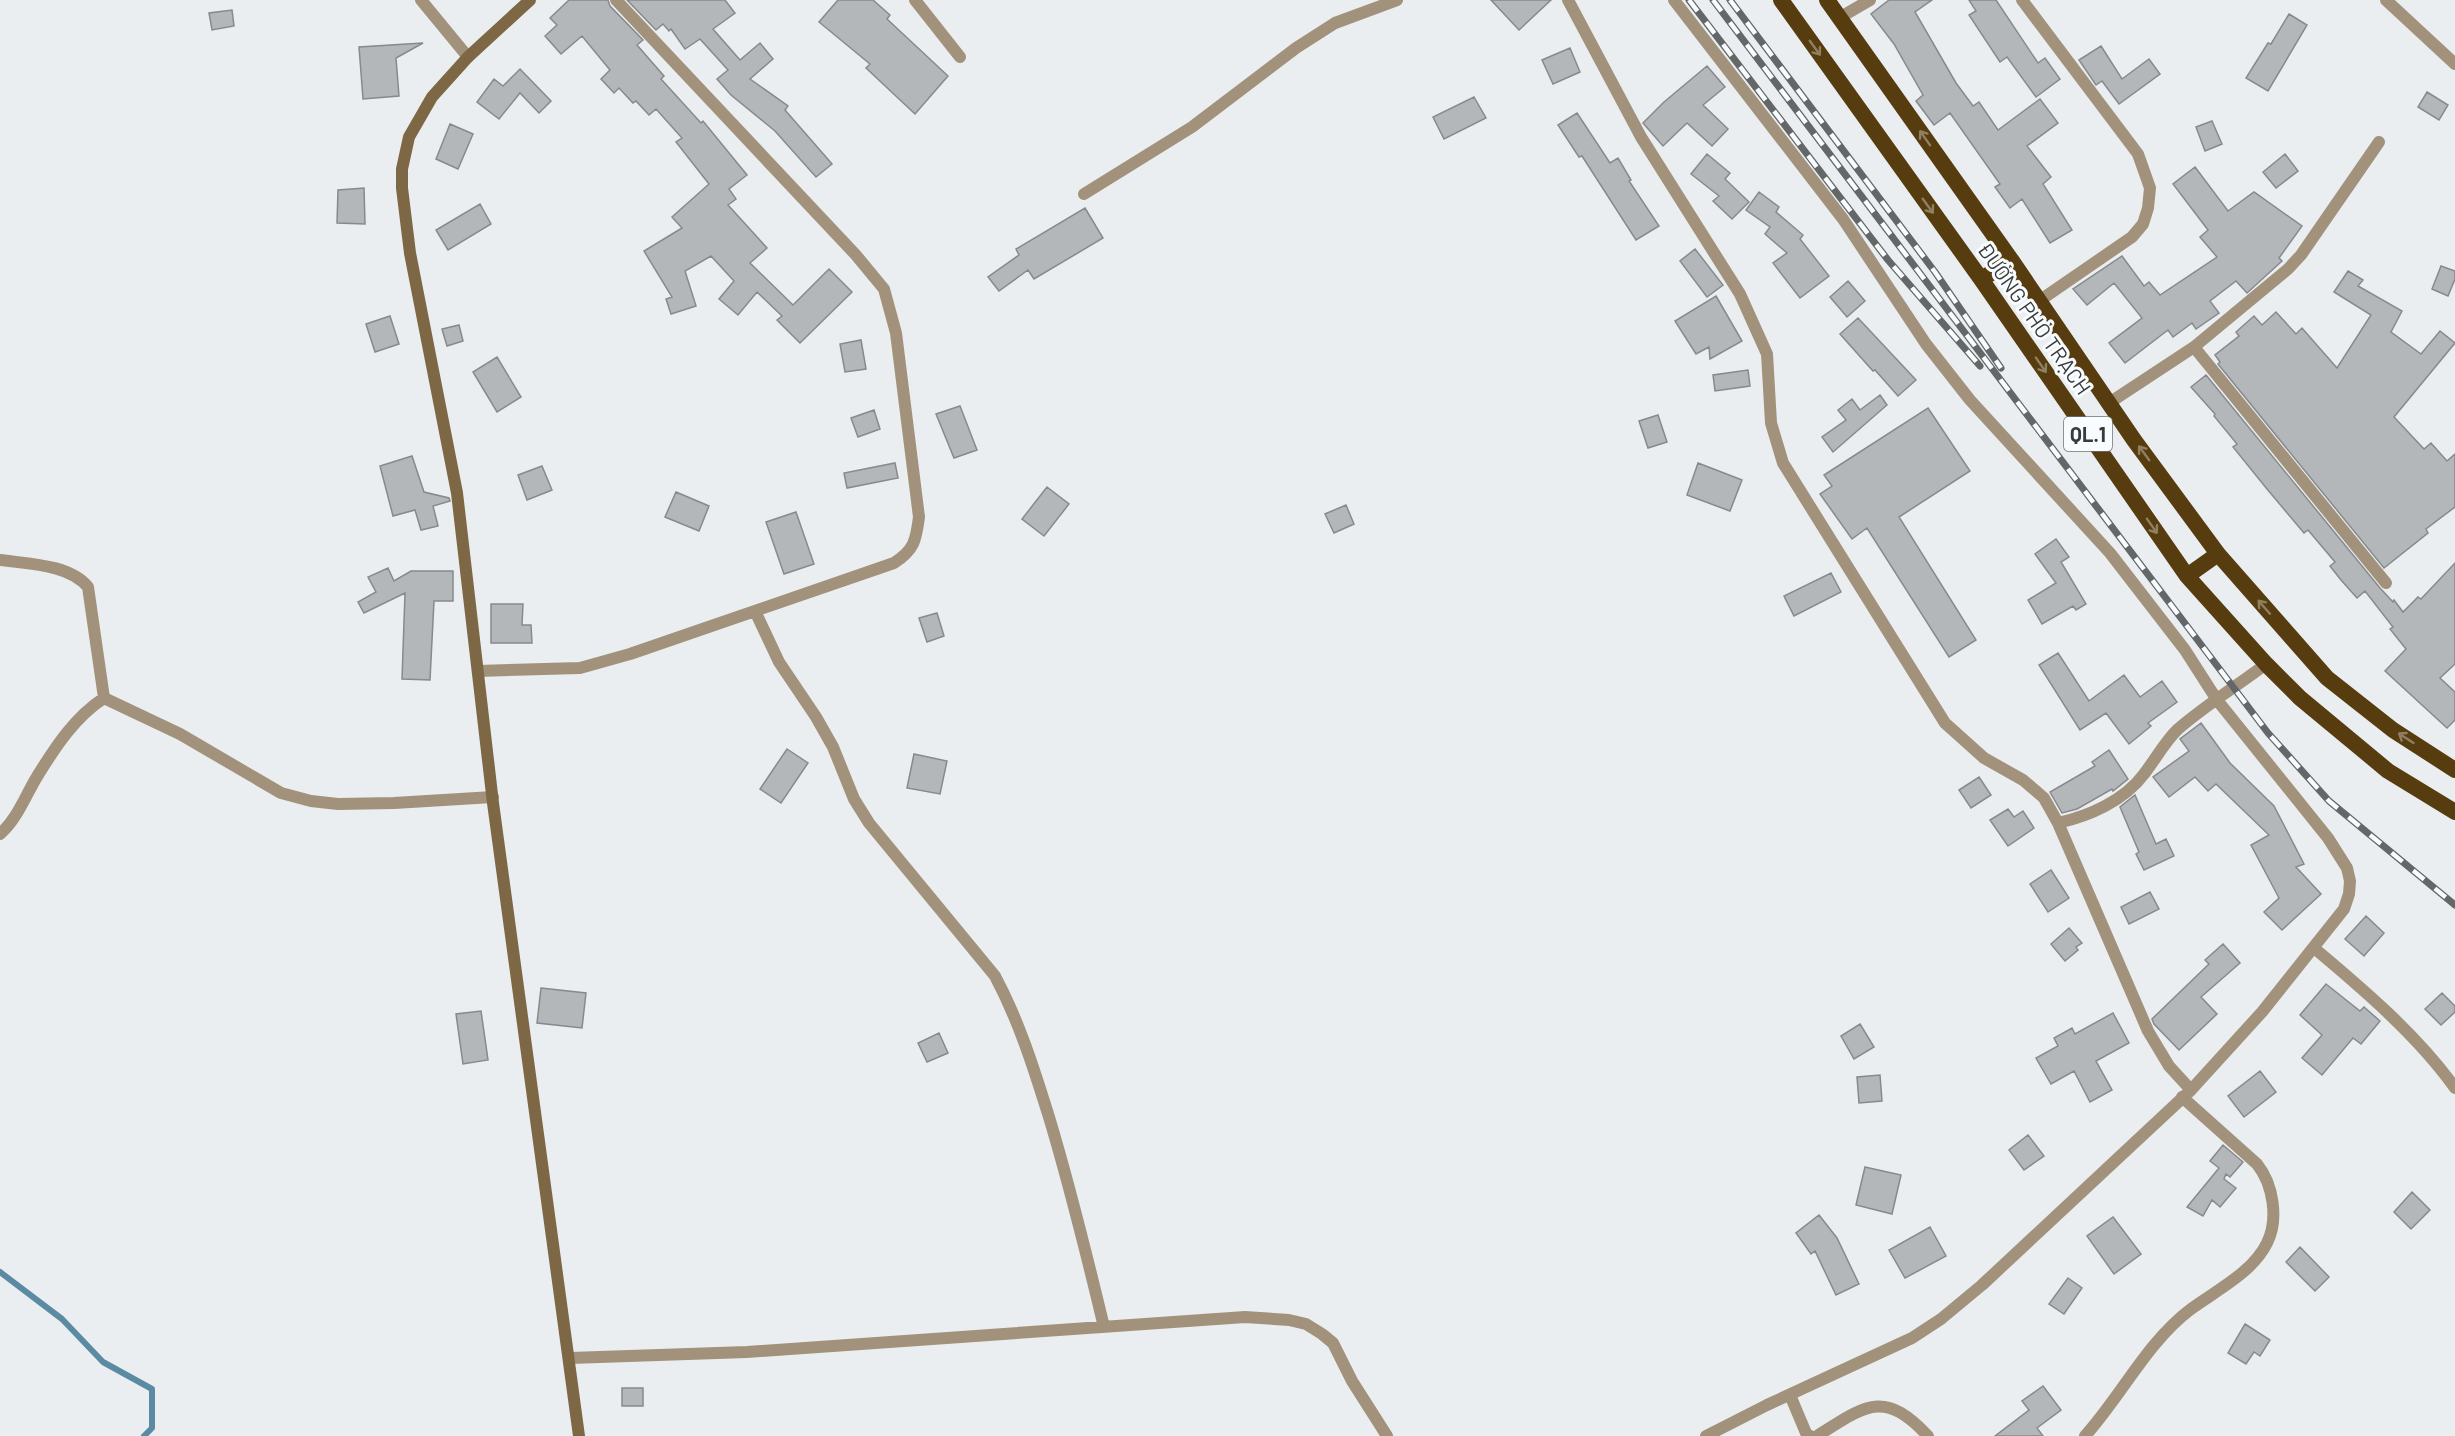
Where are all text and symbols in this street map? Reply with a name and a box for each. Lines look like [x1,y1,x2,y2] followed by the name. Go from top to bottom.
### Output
[1809,39,1821,55] one-way arrow
[1919,130,1931,146] one-way arrow
[1922,197,1935,213] one-way arrow
[1973,237,2097,399] street label: ĐƯỜNG PHÒ TRẠCH
[2035,357,2047,373] one-way arrow
[2064,417,2112,451] road number: QL.1
[2137,446,2150,462] one-way arrow
[2146,517,2158,533] one-way arrow
[2257,599,2271,614] one-way arrow
[2398,732,2415,744] one-way arrow

